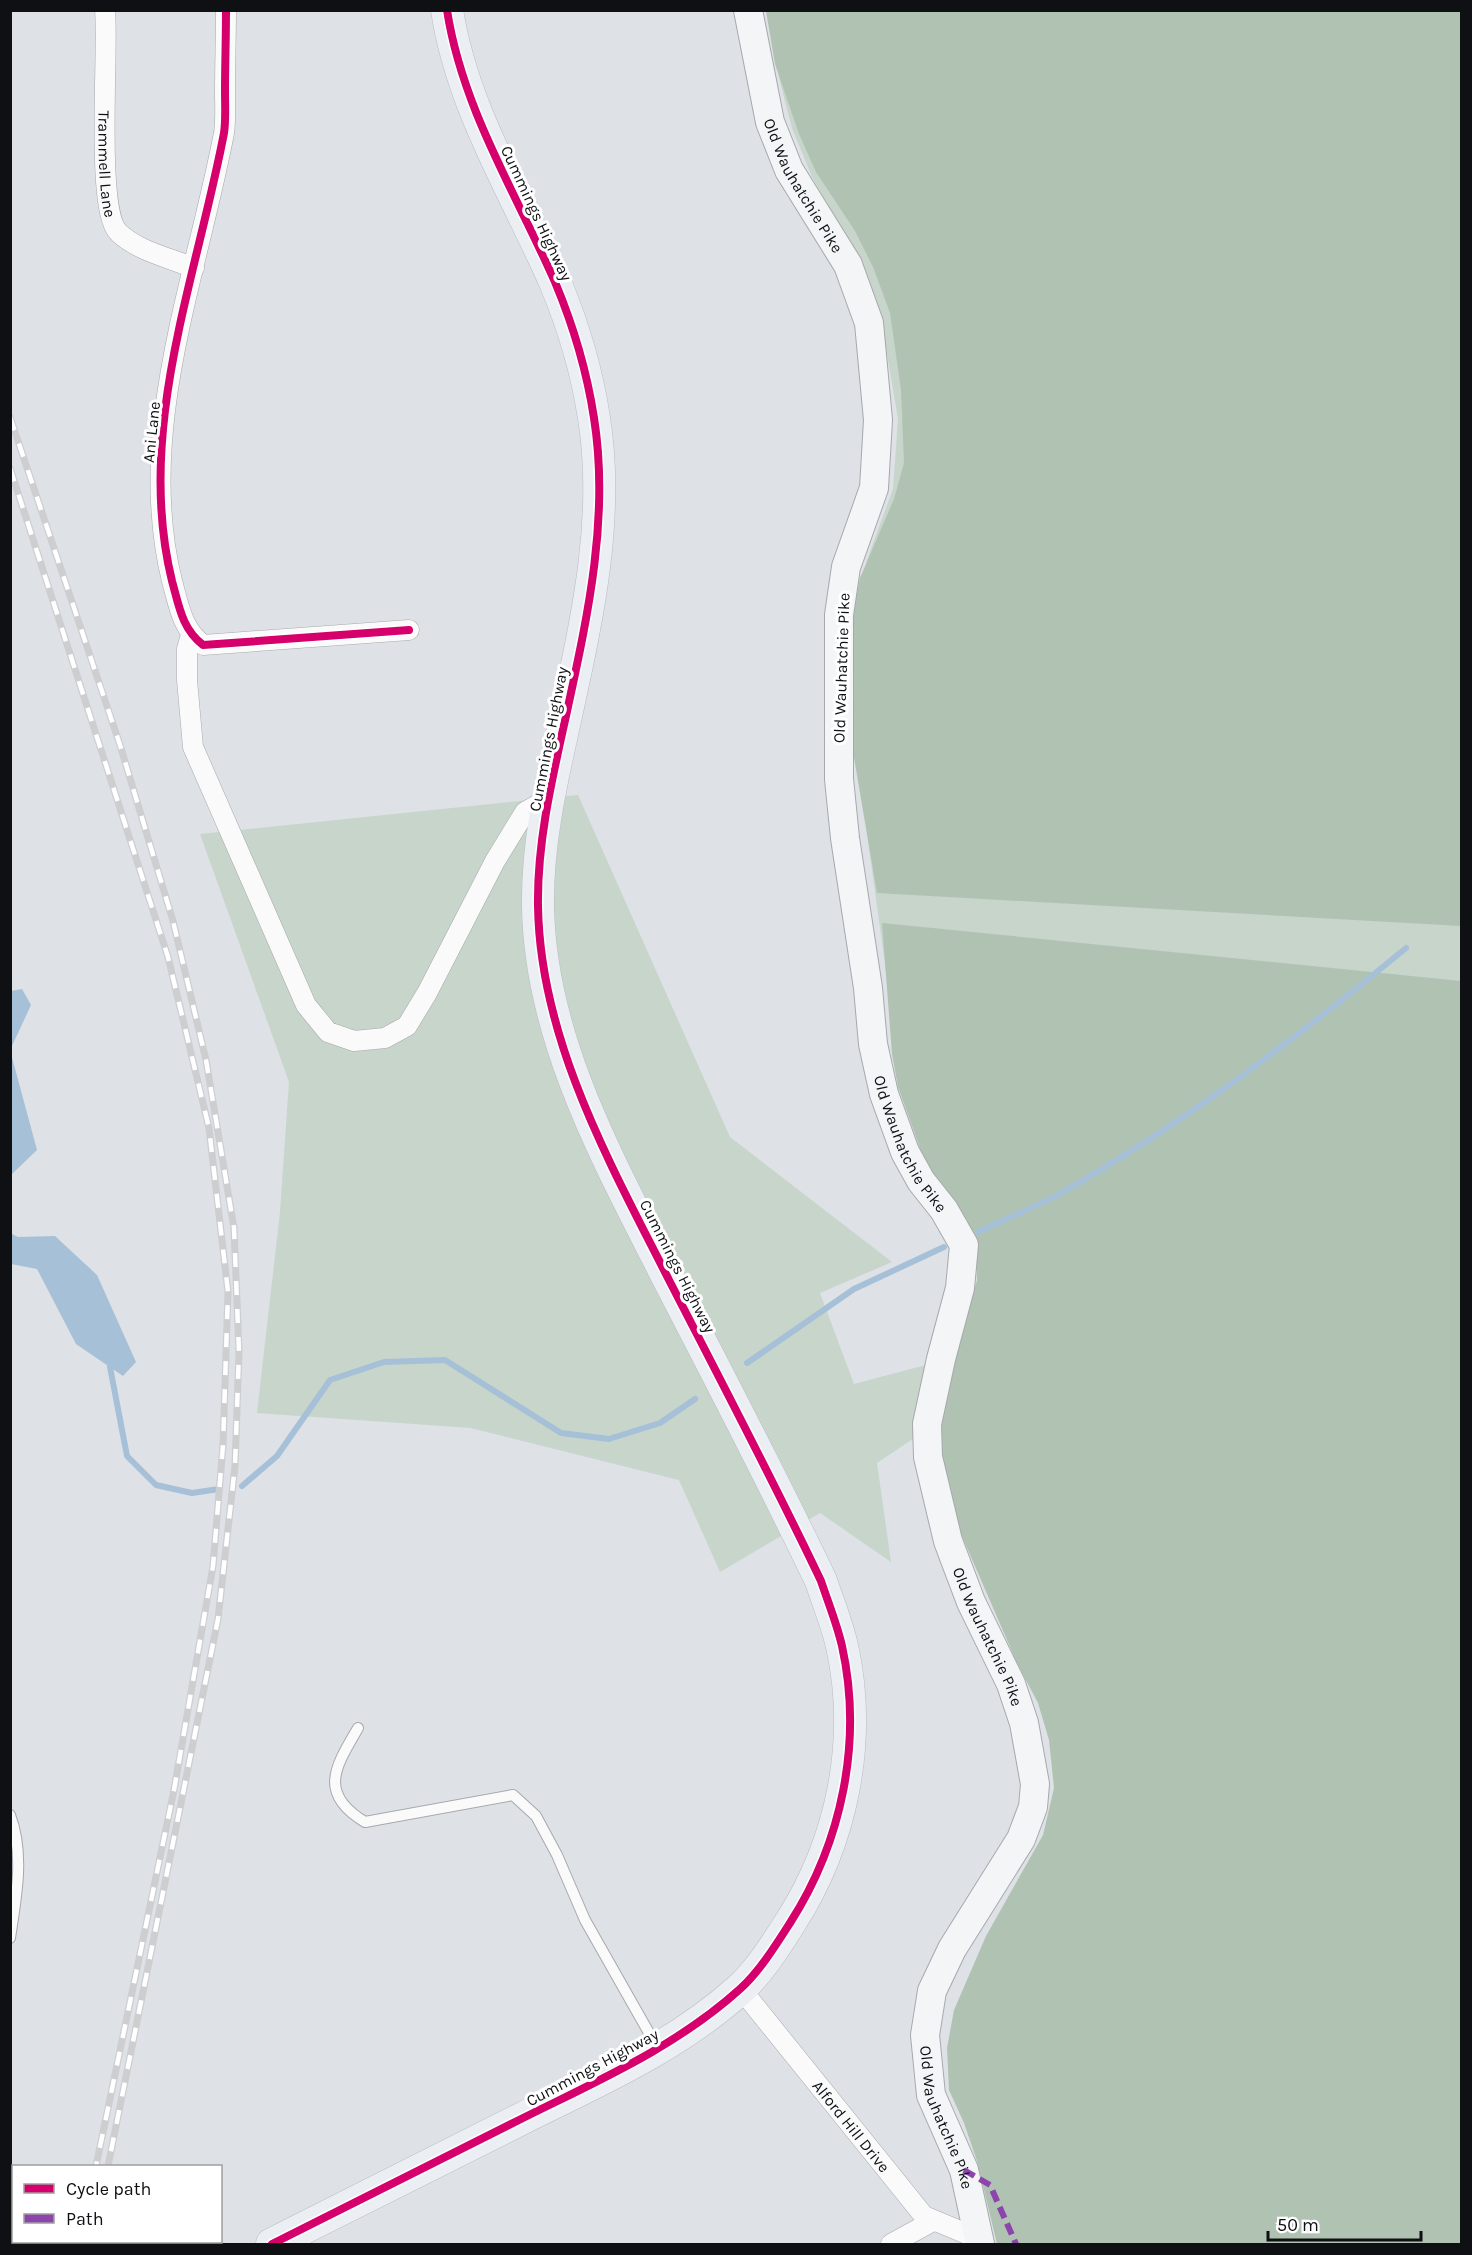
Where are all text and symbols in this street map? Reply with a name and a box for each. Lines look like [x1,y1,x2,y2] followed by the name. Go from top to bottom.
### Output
[94,111,120,219] street label: Trammell Lane
[759,116,847,256] street label: Old Wauhatchie Pike
[497,143,576,284] street label: Cummings Highway
[139,400,164,464] street label: Ani Lane
[829,593,854,744] street label: Old Wauhatchie Pike
[525,665,572,813] street label: Cummings Highway
[870,1074,951,1216] street label: Old Wauhatchie Pike
[636,1196,720,1337] street label: Cummings Highway
[949,1564,1027,1709] street label: Old Wauhatchie Pike
[523,2024,662,2110] street label: Cummings Highway
[916,2045,977,2191] street label: Old Wauhatchie Pike
[808,2077,894,2176] street label: Alford Hill Drive
[12,2165,222,2243] legend
[66,2178,151,2200] text: Cycle path
[1268,2204,1421,2242] scale bar
[66,2208,104,2230] text: Path
[1277,2214,1319,2236] text: 50 m

